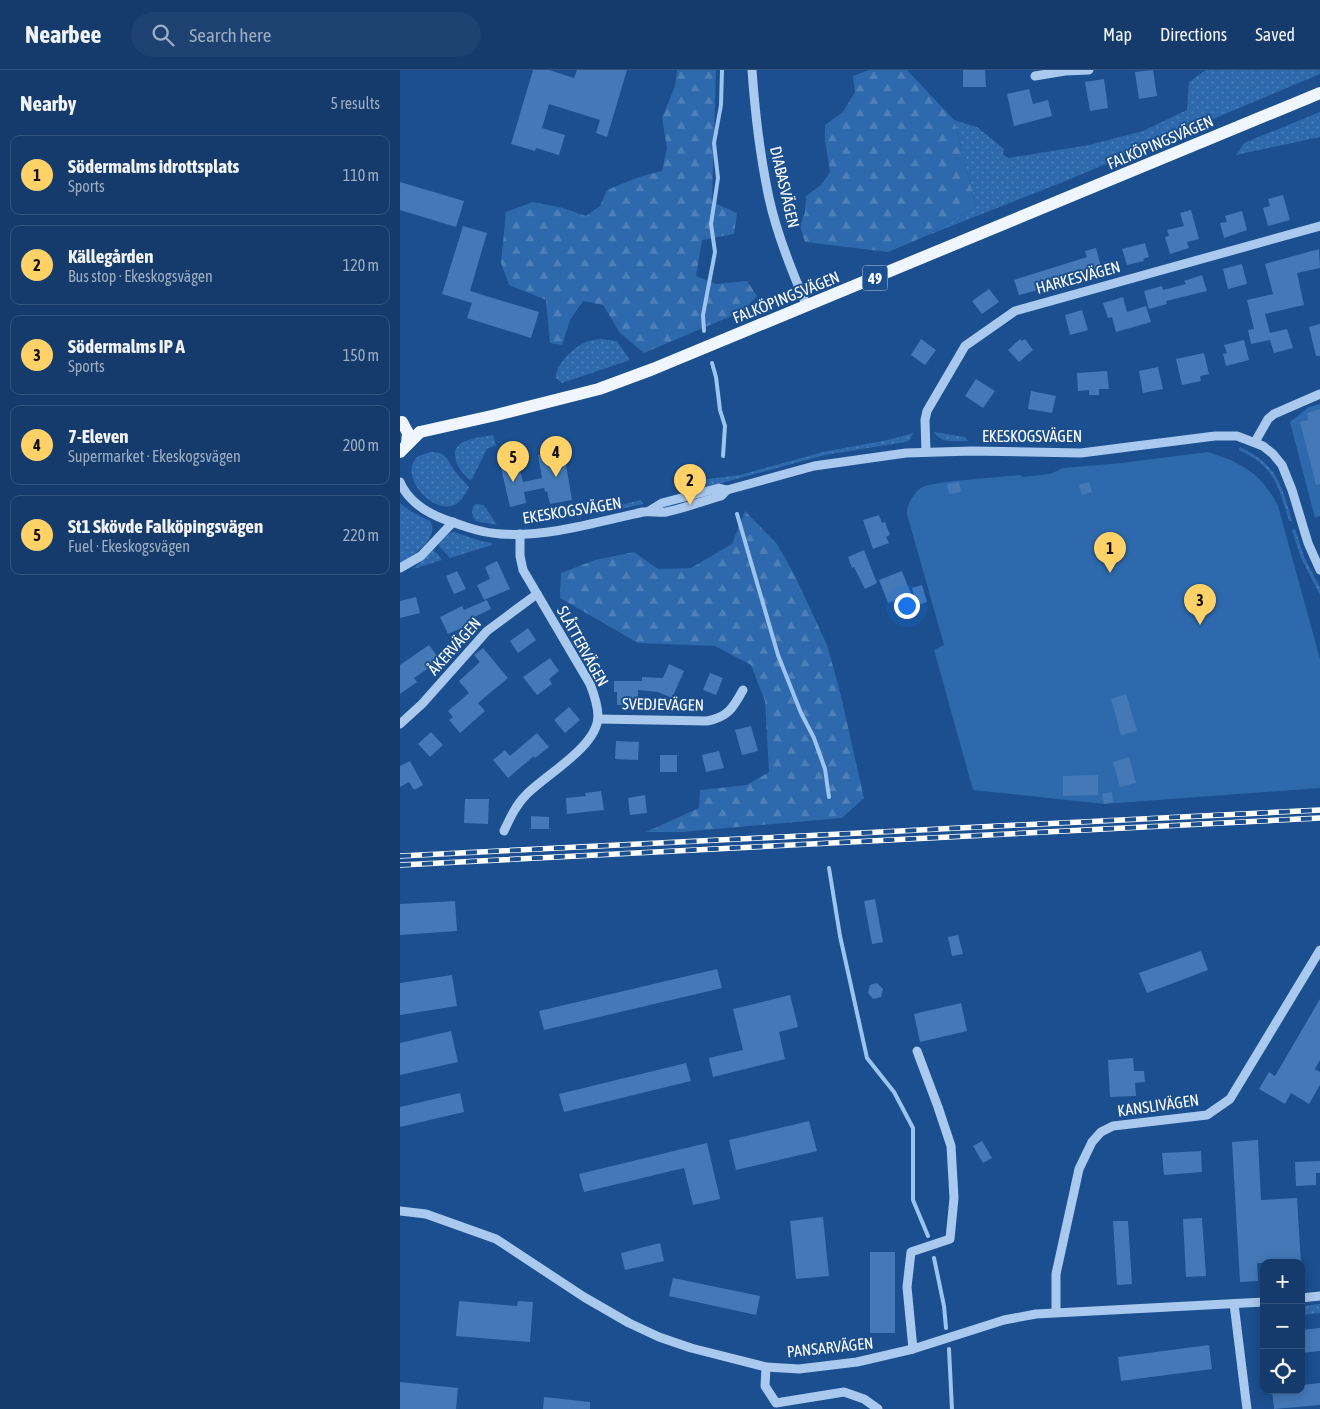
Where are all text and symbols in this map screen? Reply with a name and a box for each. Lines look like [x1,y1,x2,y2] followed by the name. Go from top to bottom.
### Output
[131,12,481,57] search box
[25,21,101,48] text: Nearbee
[149,21,177,49] icon: search
[189,24,271,46] text: Search here
[1103,24,1132,45] text: Map
[1160,24,1227,45] text: Directions
[1255,24,1295,45] text: Saved
[20,91,76,115] text: Nearby
[330,94,380,112] text: 5 results
[1104,112,1216,172] street label: FALKÖPINGSVÄGEN
[767,144,803,230] street label: DIABASVÄGEN
[68,155,239,177] text: Södermalms idrottsplats
[33,166,41,184] text: 1
[343,166,379,184] text: 110 m
[68,177,105,195] text: Sports
[68,245,153,267] text: Källegården
[33,256,41,274] text: 2
[343,256,379,274] text: 120 m
[1034,257,1122,297] street label: HARKESVÄGEN
[862,266,888,290] road number: 49
[68,267,213,285] text: Bus stop · Ekeskogsvägen
[730,267,842,327] street label: FALKÖPINGSVÄGEN
[68,335,185,357] text: Södermalms IP A
[33,346,41,364] text: 3
[343,346,379,364] text: 150 m
[68,357,105,375] text: Sports
[68,425,129,447] text: 7-Eleven
[982,427,1082,445] street label: EKESKOGSVÄGEN
[33,436,41,454] text: 4
[343,436,379,454] text: 200 m
[540,436,572,477] pin: 4
[497,441,529,482] pin: 5
[68,447,241,465] text: Supermarket · Ekeskogsvägen
[674,464,706,505] pin: 2
[521,493,623,527] street label: EKESKOGSVÄGEN
[68,515,263,537] text: St1 Skövde Falköpingsvägen
[33,526,41,544] text: 5
[343,526,379,544] text: 220 m
[1094,532,1126,573] pin: 1
[68,537,190,555] text: Fuel · Ekeskogsvägen
[1184,584,1216,625] pin: 3
[894,593,920,619] your location
[554,602,613,689] street label: SLÅTTERVÄGEN
[423,613,484,678] street label: ÅKERVÄGEN
[622,694,704,714] street label: SVEDJEVÄGEN
[1116,1090,1200,1120] street label: KANSLIVÄGEN
[1260,1259,1305,1394] map controls
[1260,1259,1305,1304] button: +
[1260,1304,1305,1349] button: −
[786,1334,874,1360] street label: PANSARVÄGEN
[1260,1349,1305,1394] button: locate

